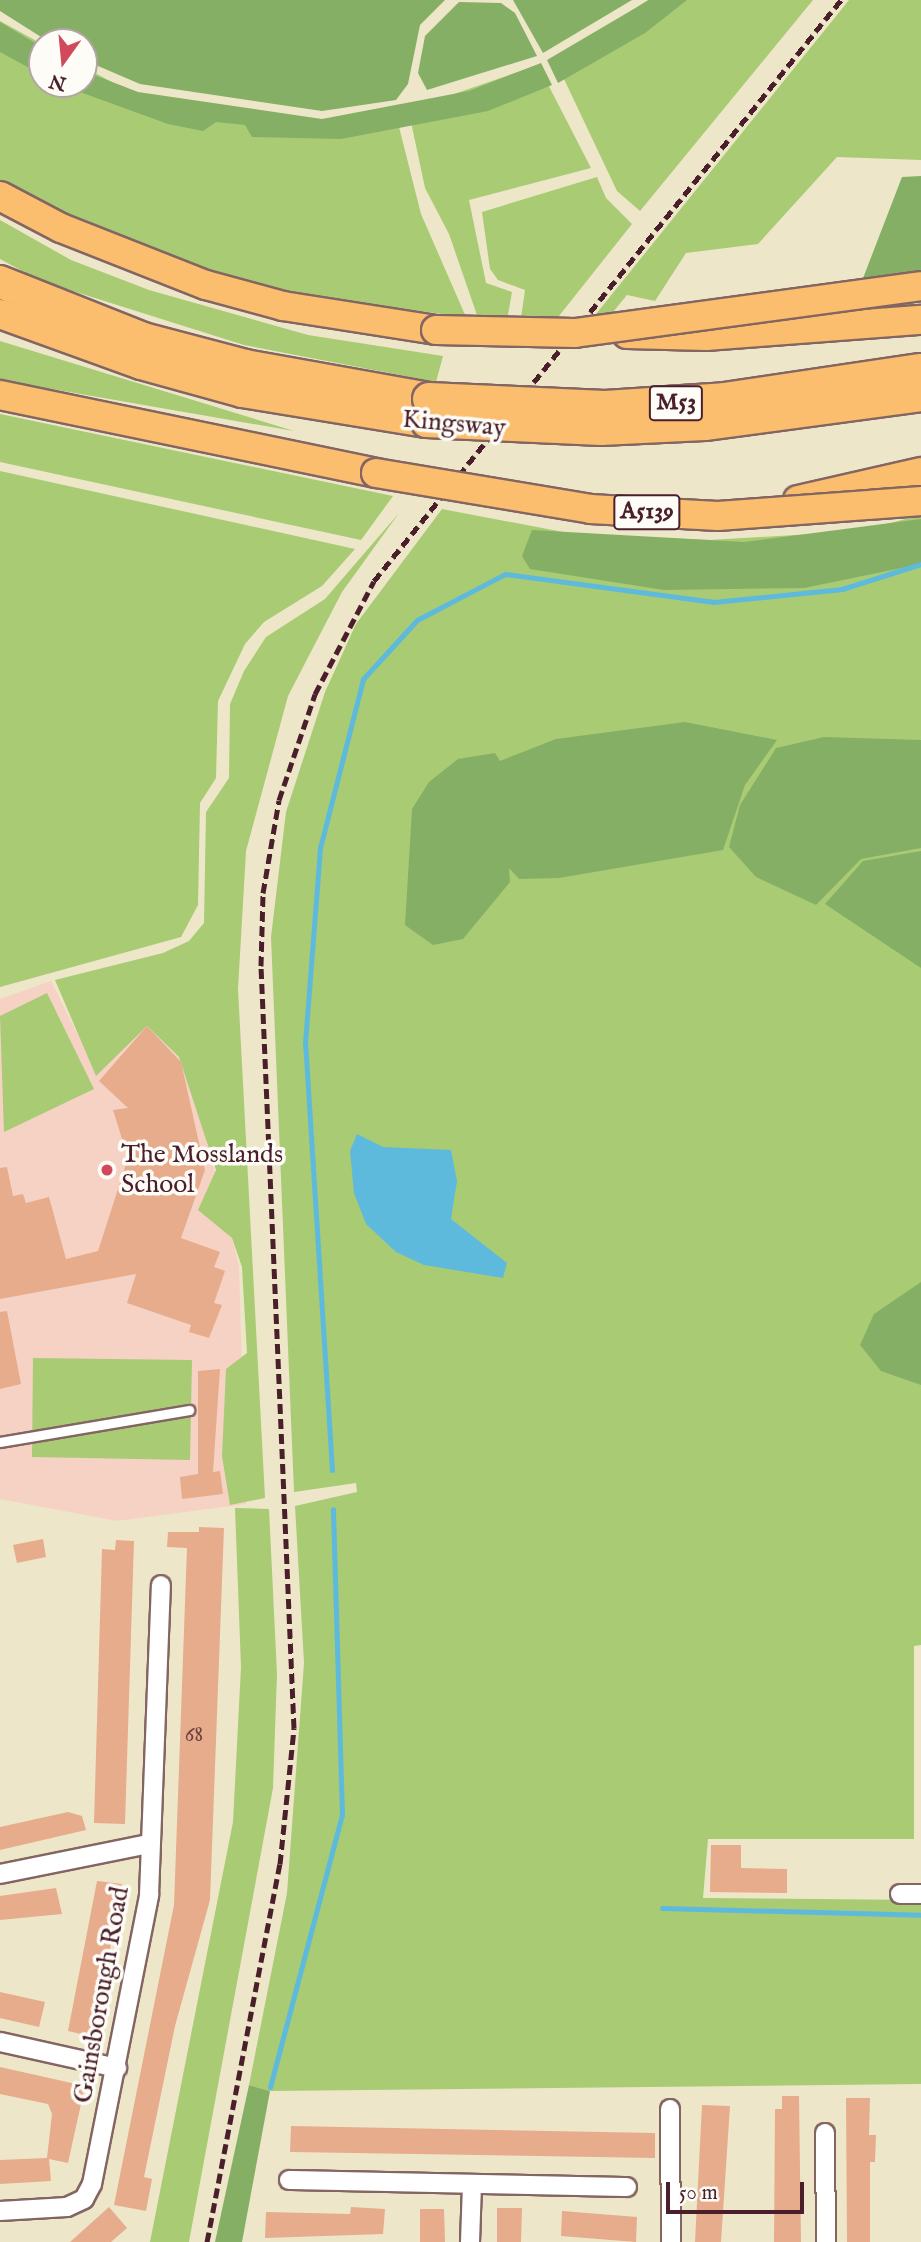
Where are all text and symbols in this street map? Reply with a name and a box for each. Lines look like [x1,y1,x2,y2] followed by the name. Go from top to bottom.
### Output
[28,28,98,98] north arrow
[47,68,69,95] text: N
[648,382,704,424] road number: M53
[401,404,507,444] street label: Kingsway
[612,491,682,532] road number: A5139
[121,1139,283,1200] place label: The Mosslands School
[99,1162,115,1178] marker: The Mosslands School
[185,1721,203,1749] house number: 68
[68,1884,136,2106] street label: Gainsborough Road
[669,2168,807,2212] scale bar
[679,2180,718,2207] text: 50 m

